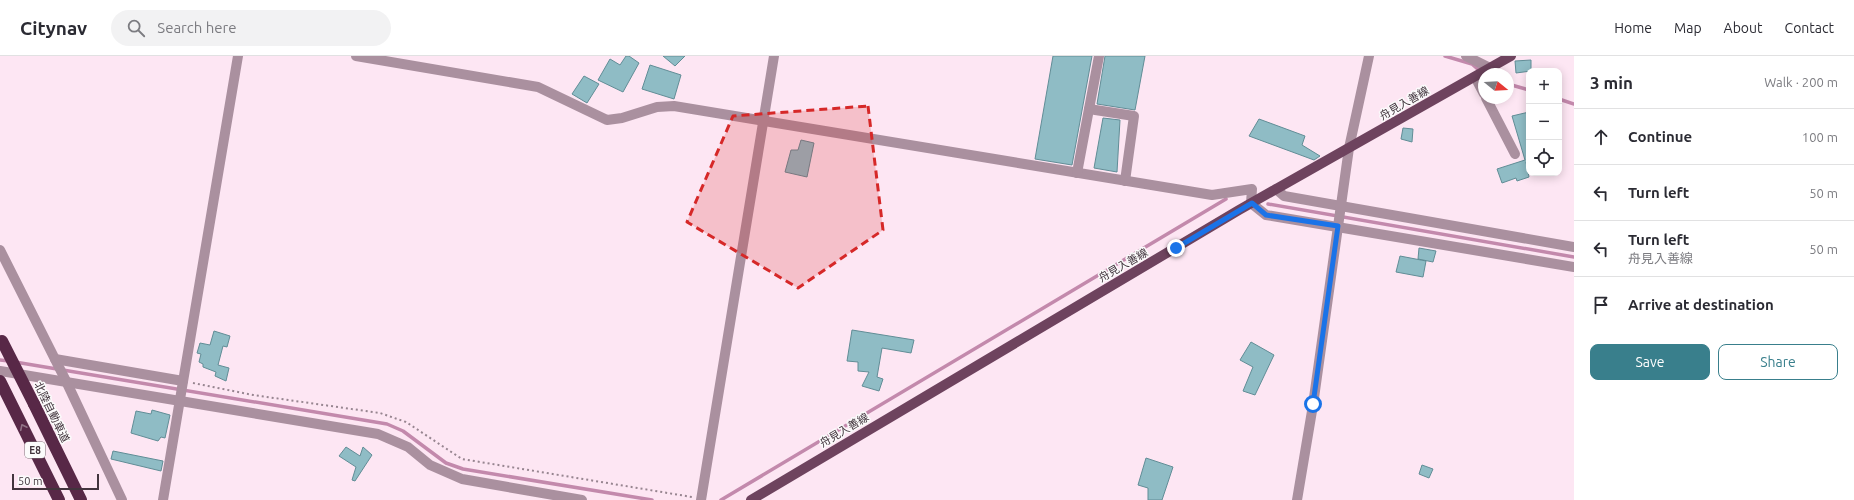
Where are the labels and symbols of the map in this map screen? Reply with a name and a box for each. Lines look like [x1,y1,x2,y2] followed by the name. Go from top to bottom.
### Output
[1478,68,1514,104] north arrow
[1377,84,1431,122] street label: 舟見入善線
[1167,239,1185,257] route end
[1096,246,1150,284] street label: 舟見入善線
[32,380,72,444] street label: 北陸自動車道
[1304,395,1322,413] route start
[817,411,871,449] street label: 舟見入善線
[20,424,28,432] one-way arrow
[25,442,45,458] road number: E8
[12,472,99,491] scale bar

